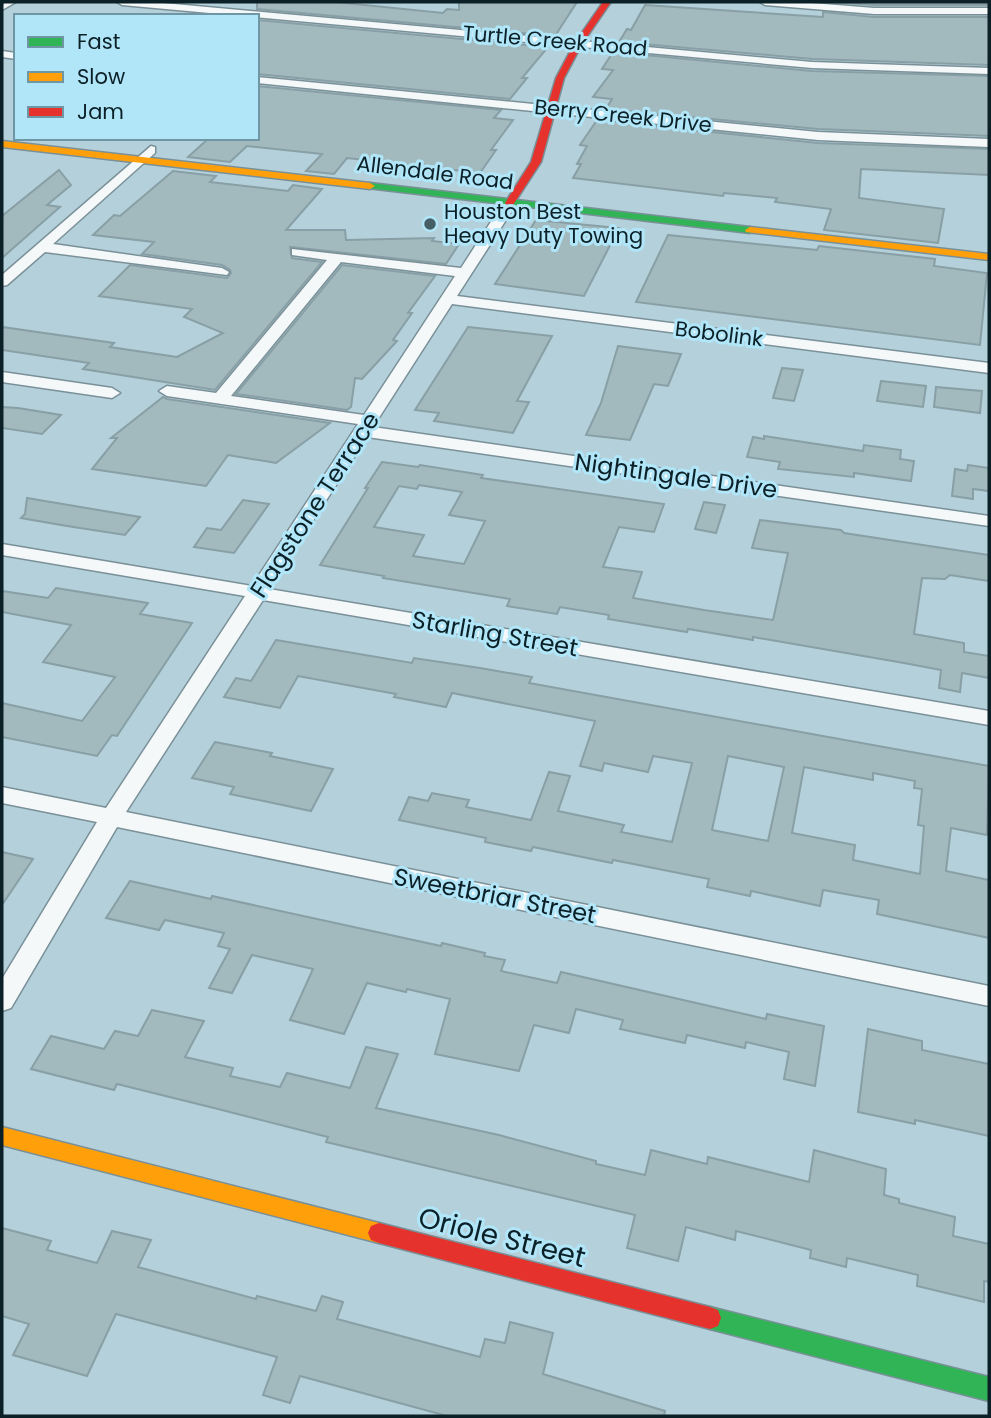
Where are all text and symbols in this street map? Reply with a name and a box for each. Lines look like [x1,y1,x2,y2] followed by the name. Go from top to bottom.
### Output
[14,14,259,140] legend
[462,18,649,63] street label: Turtle Creek Road
[77,27,120,56] text: Fast
[77,62,125,91] text: Slow
[533,92,713,139] street label: Berry Creek Drive
[77,97,124,126] text: Jam
[355,149,515,197] street label: Allendale Road
[444,197,643,250] place label: Houston Best Heavy Duty Towing
[422,216,438,232] marker: Houston Best Heavy Duty Towing
[673,314,765,353] street label: Bobolink
[242,406,387,604] street label: Flagstone Terrace
[573,445,779,506] street label: Nightingale Drive
[409,603,581,664] street label: Starling Street
[391,860,599,931] street label: Sweetbriar Street
[414,1198,590,1277] street label: Oriole Street

